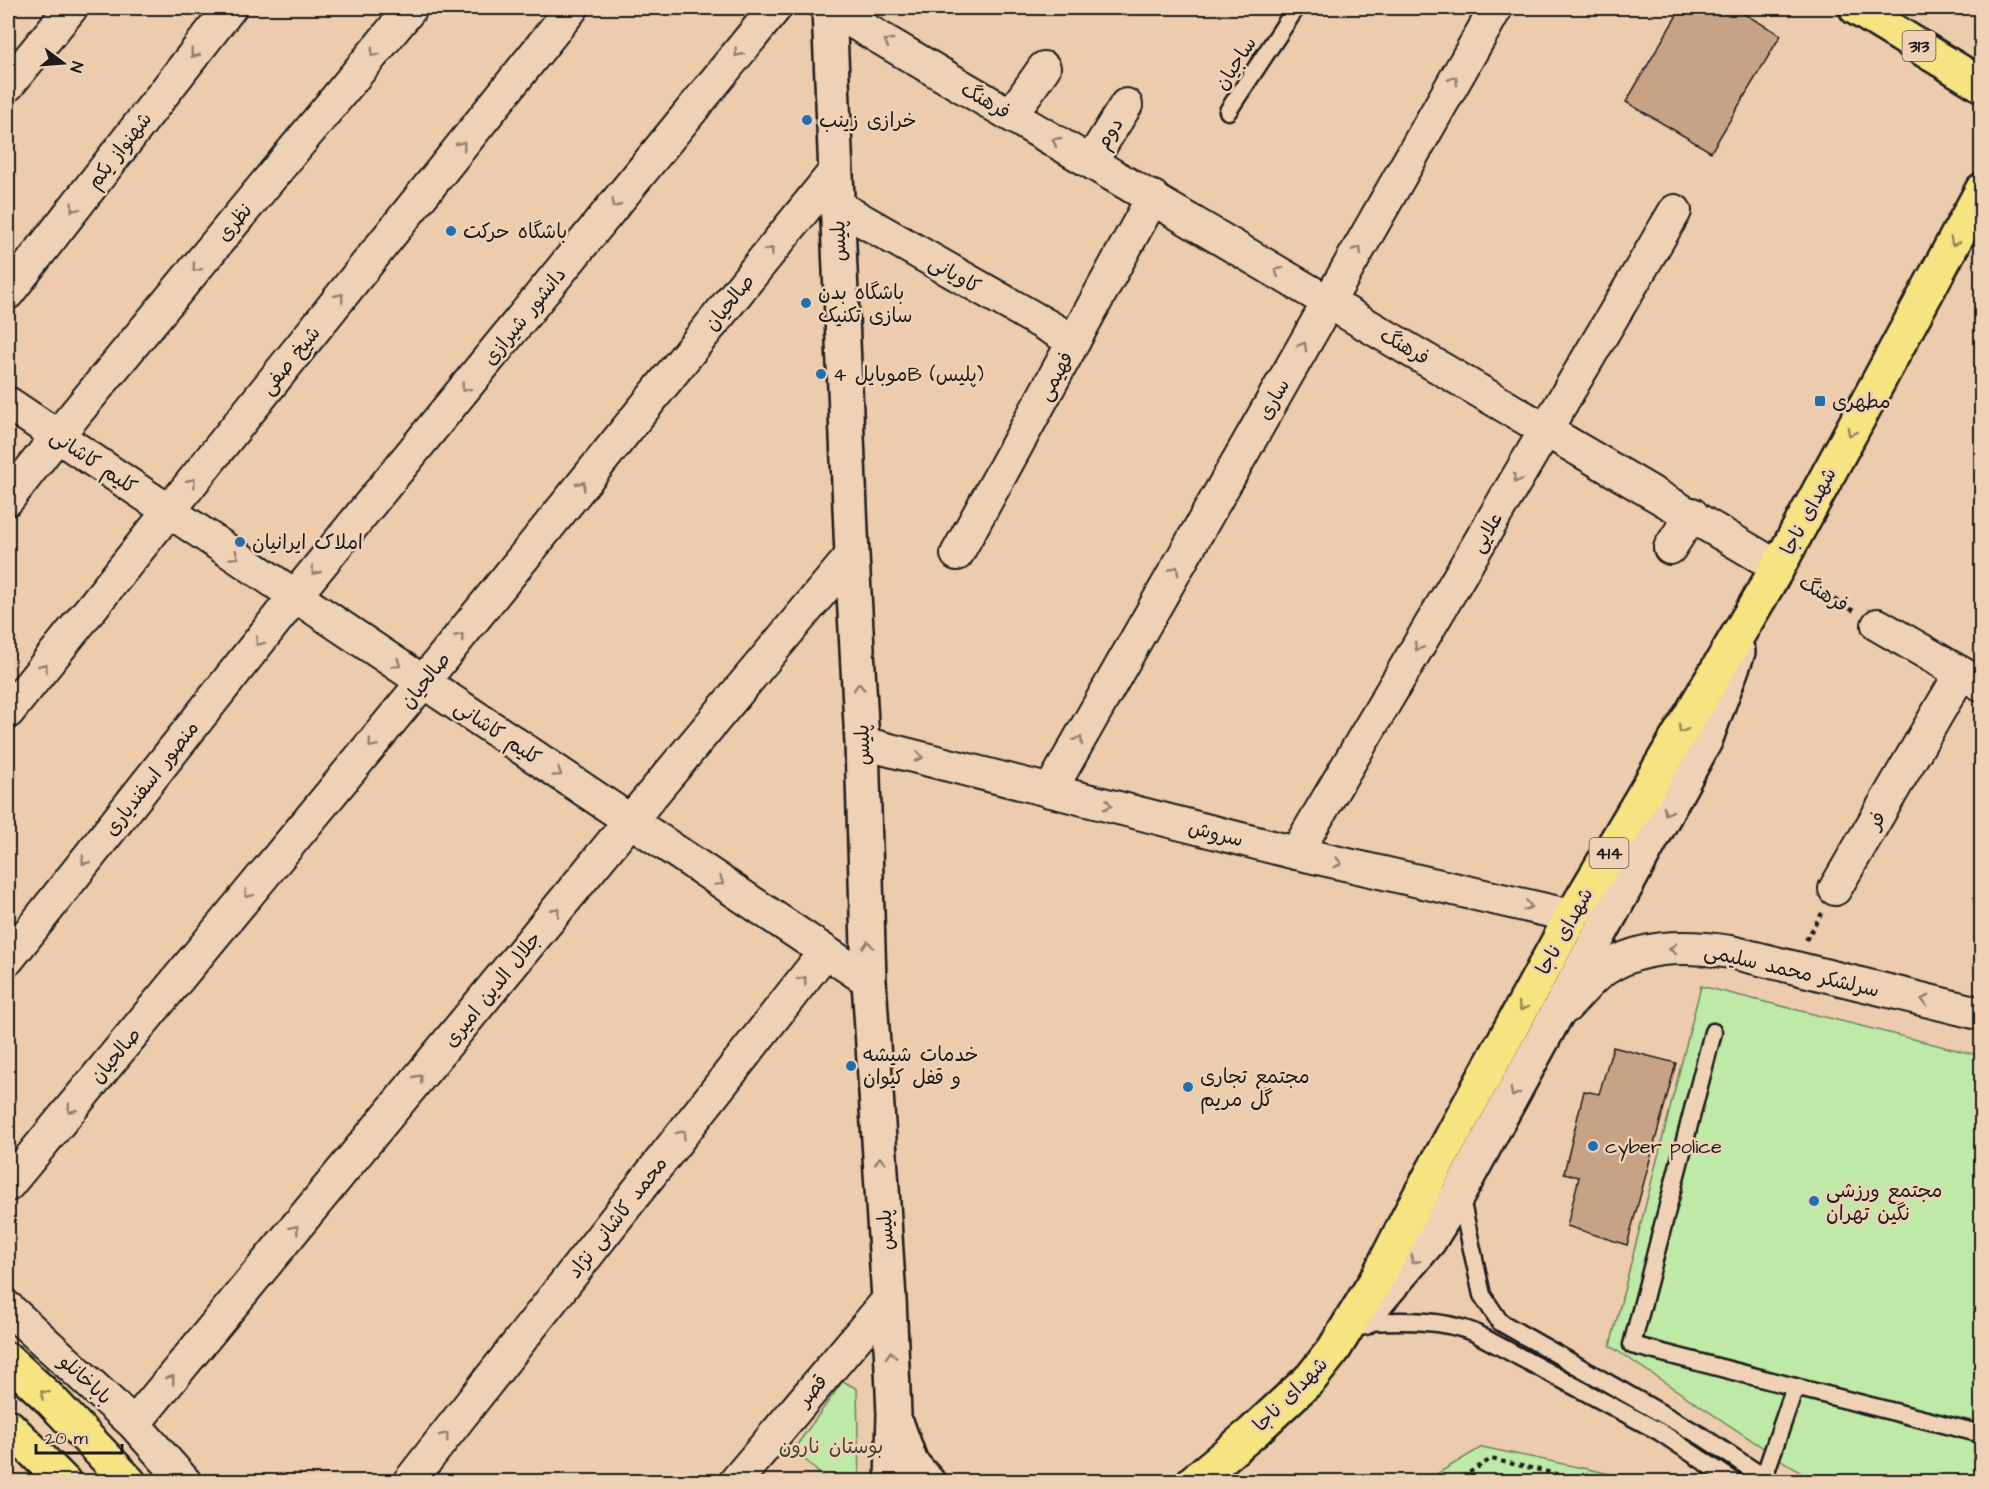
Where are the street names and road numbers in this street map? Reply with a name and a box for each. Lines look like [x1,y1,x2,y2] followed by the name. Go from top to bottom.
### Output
[1208,31,1264,96] street label: ساجیان
[1902,31,1936,61] road number: 313
[955,75,1016,126] street label: فرهنگ
[81,106,159,195] street label: شهنواز یکم
[1089,112,1131,155] street label: دوم
[210,197,259,248] street label: نظری
[824,220,854,262] street label: پلیس
[923,249,986,301] street label: کاویانی
[477,262,573,372] street label: دانشور شیرازی
[698,268,761,337] street label: صالحیان
[254,320,327,401] street label: شیخ صفی
[1374,321,1435,372] street label: فرهنگ
[1031,347,1081,406] street label: فهیمی
[1251,374,1297,425] street label: ساری
[45,423,142,501] street label: کلیم کاشانی
[1774,463,1844,560] street label: شهدای ناجا
[1464,507,1510,558] street label: علایی
[1793,568,1854,619] street label: فرهنگ
[394,646,457,715] street label: صالحیان
[449,694,546,772] street label: کلیم کاشانی
[98,715,206,842] street label: منصور اسفندیاری
[848,724,878,766] street label: پلیس
[1860,806,1893,836] street label: فر
[1185,814,1246,854] street label: سروش
[1590,838,1628,868] road number: 414
[1529,883,1600,980] street label: شهدای ناجا
[437,926,548,1054] street label: جلال الدین امیری
[1702,937,1882,1005] street label: سرلشکر محمد سلیمی
[84,1022,148,1090] street label: صالحیان
[561,1151,674,1284] street label: محمد کاشانی نژاد
[871,1208,901,1251] street label: پلیس
[52,1347,118,1411] street label: باباخانلو
[1247,1351,1334,1438] street label: شهدای ناجا
[790,1369,835,1414] street label: قصر

